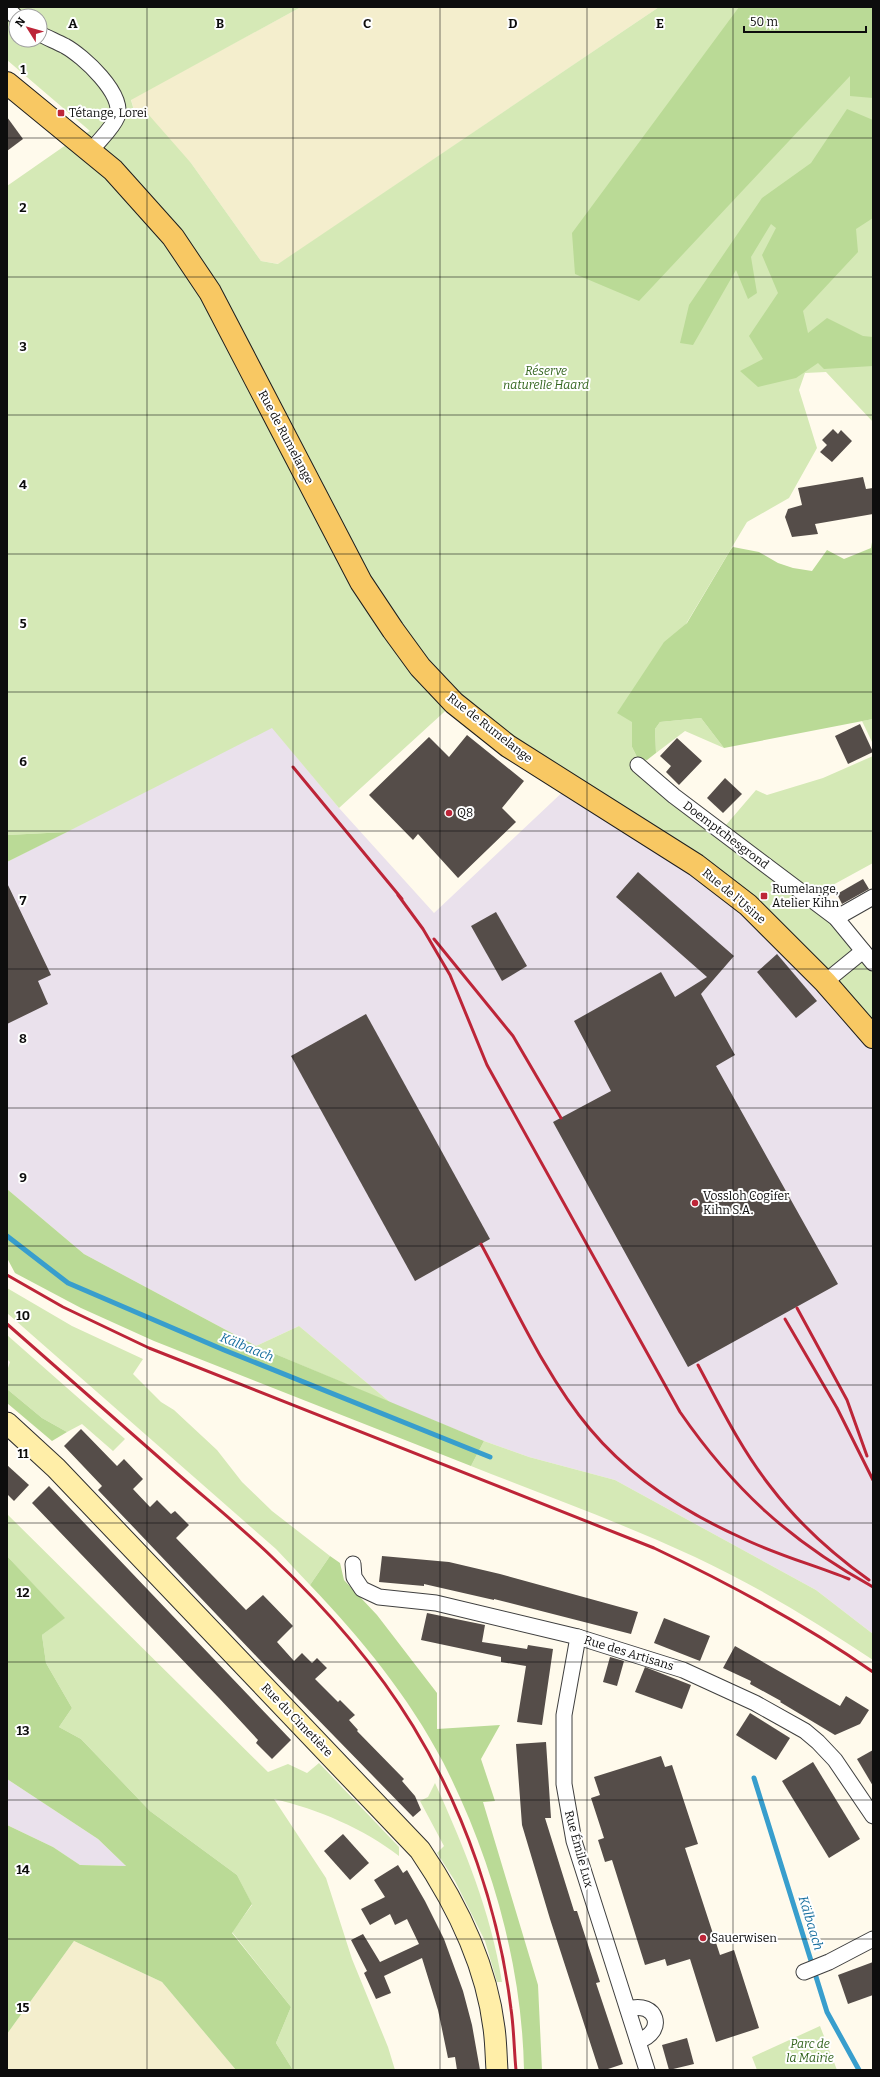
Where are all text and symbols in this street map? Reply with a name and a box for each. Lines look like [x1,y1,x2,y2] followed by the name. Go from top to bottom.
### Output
[8,8,48,48] north arrow
[744,8,866,34] scale bar
[13,15,28,30] text: N
[750,15,779,29] text: 50 m
[68,16,78,31] text: A
[216,16,224,31] text: B
[363,16,371,31] text: C
[508,16,518,31] text: D
[656,16,664,31] text: E
[20,62,26,77] text: 1
[69,106,148,120] place label: Tétange, Lorei
[56,108,66,118] marker: Tétange, Lorei
[19,200,27,215] text: 2
[19,339,27,354] text: 3
[503,364,589,392] park label: Réserve naturelle Haard
[255,388,317,486] street label: Rue de Rumelange
[19,477,27,492] text: 4
[19,616,27,631] text: 5
[445,690,535,766] street label: Rue de Rumelange
[19,754,27,769] text: 6
[680,798,772,872] street label: Doemptchesgrond
[457,806,473,820] place label: Q8
[444,808,454,818] marker: Q8
[699,865,769,927] street label: Rue de l'Usine
[772,882,840,910] place label: Rumelange, Atelier Kihn
[759,891,769,901] marker: Rumelange, Atelier Kihn
[20,893,27,908] text: 7
[19,1031,27,1046] text: 8
[19,1170,27,1185] text: 9
[703,1189,790,1217] place label: Vossloh Cogifer Kihn S.A.
[690,1198,700,1208] marker: Vossloh Cogifer Kihn S.A.
[16,1308,30,1323] text: 10
[218,1330,276,1364] water label: Kälbaach
[17,1446,29,1461] text: 11
[17,1585,29,1600] text: 12
[582,1633,676,1673] street label: Rue des Artisans
[259,1681,335,1759] street label: Rue du Cimetière
[16,1723,30,1738] text: 13
[562,1809,597,1889] street label: Rue Émile Lux
[16,1862,30,1877] text: 14
[796,1894,826,1952] water label: Kälbaach
[711,1931,777,1945] place label: Sauerwisen
[698,1933,708,1943] marker: Sauerwisen
[17,2000,29,2015] text: 15
[786,2037,834,2065] park label: Parc de la Mairie

